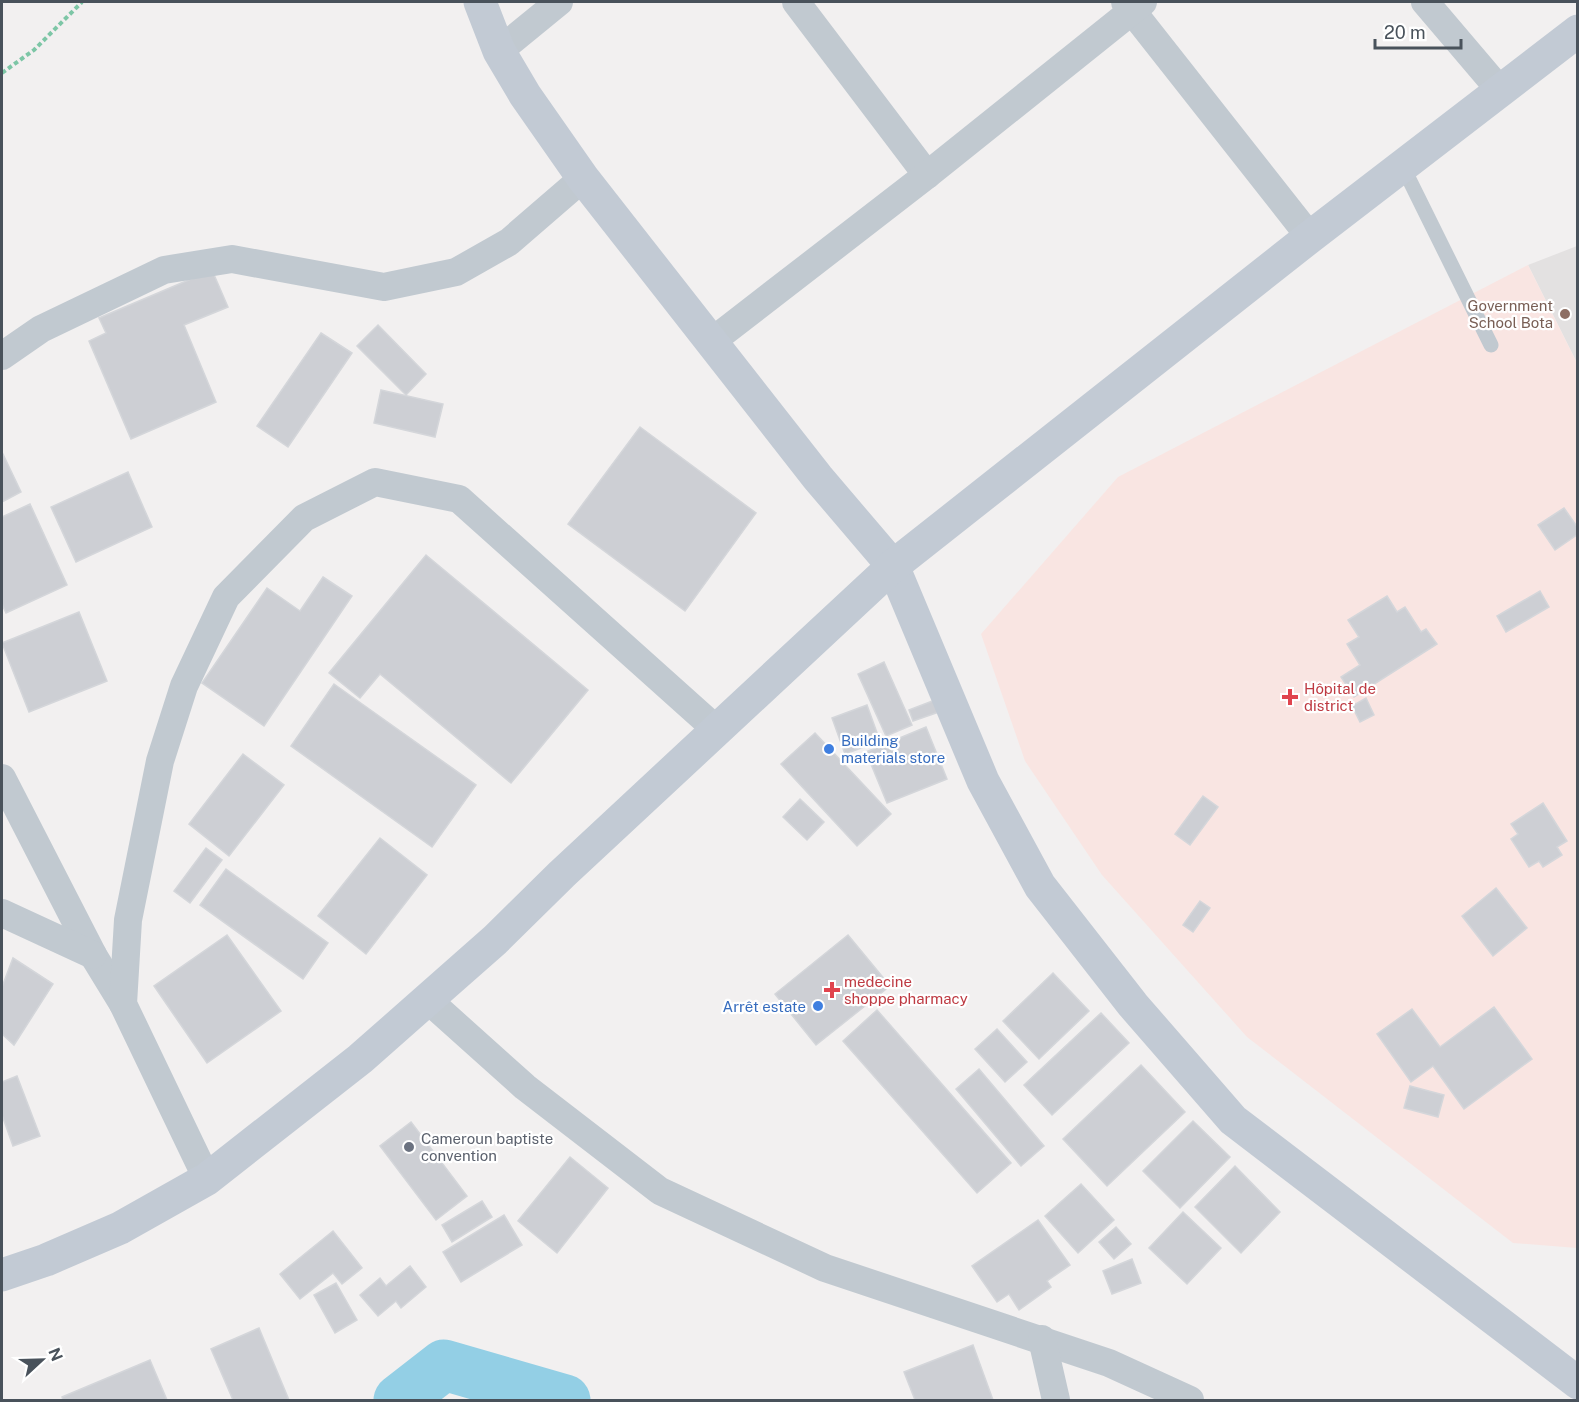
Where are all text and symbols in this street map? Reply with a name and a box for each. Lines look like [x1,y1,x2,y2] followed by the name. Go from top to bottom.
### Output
[1375,12,1460,50] scale bar
[1384,22,1426,43] text: 20 m
[1468,297,1553,331] place label: Government School Bota
[1558,307,1572,321] marker: Government School Bota
[1304,680,1376,714] place label: Hôpital de district
[1281,688,1299,706] marker: Hôpital de district
[841,732,945,766] place label: Building materials store
[822,742,836,756] marker: Building materials store
[844,973,968,1007] place label: medecine shoppe pharmacy
[825,983,839,997] marker: medecine shoppe pharmacy
[723,998,806,1015] place label: Arrêt estate
[811,999,825,1013] marker: Arrêt estate
[421,1130,553,1164] place label: Cameroun baptiste convention
[402,1140,416,1154] marker: Cameroun baptiste convention
[12,1330,72,1390] north arrow
[44,1345,67,1364] text: N

